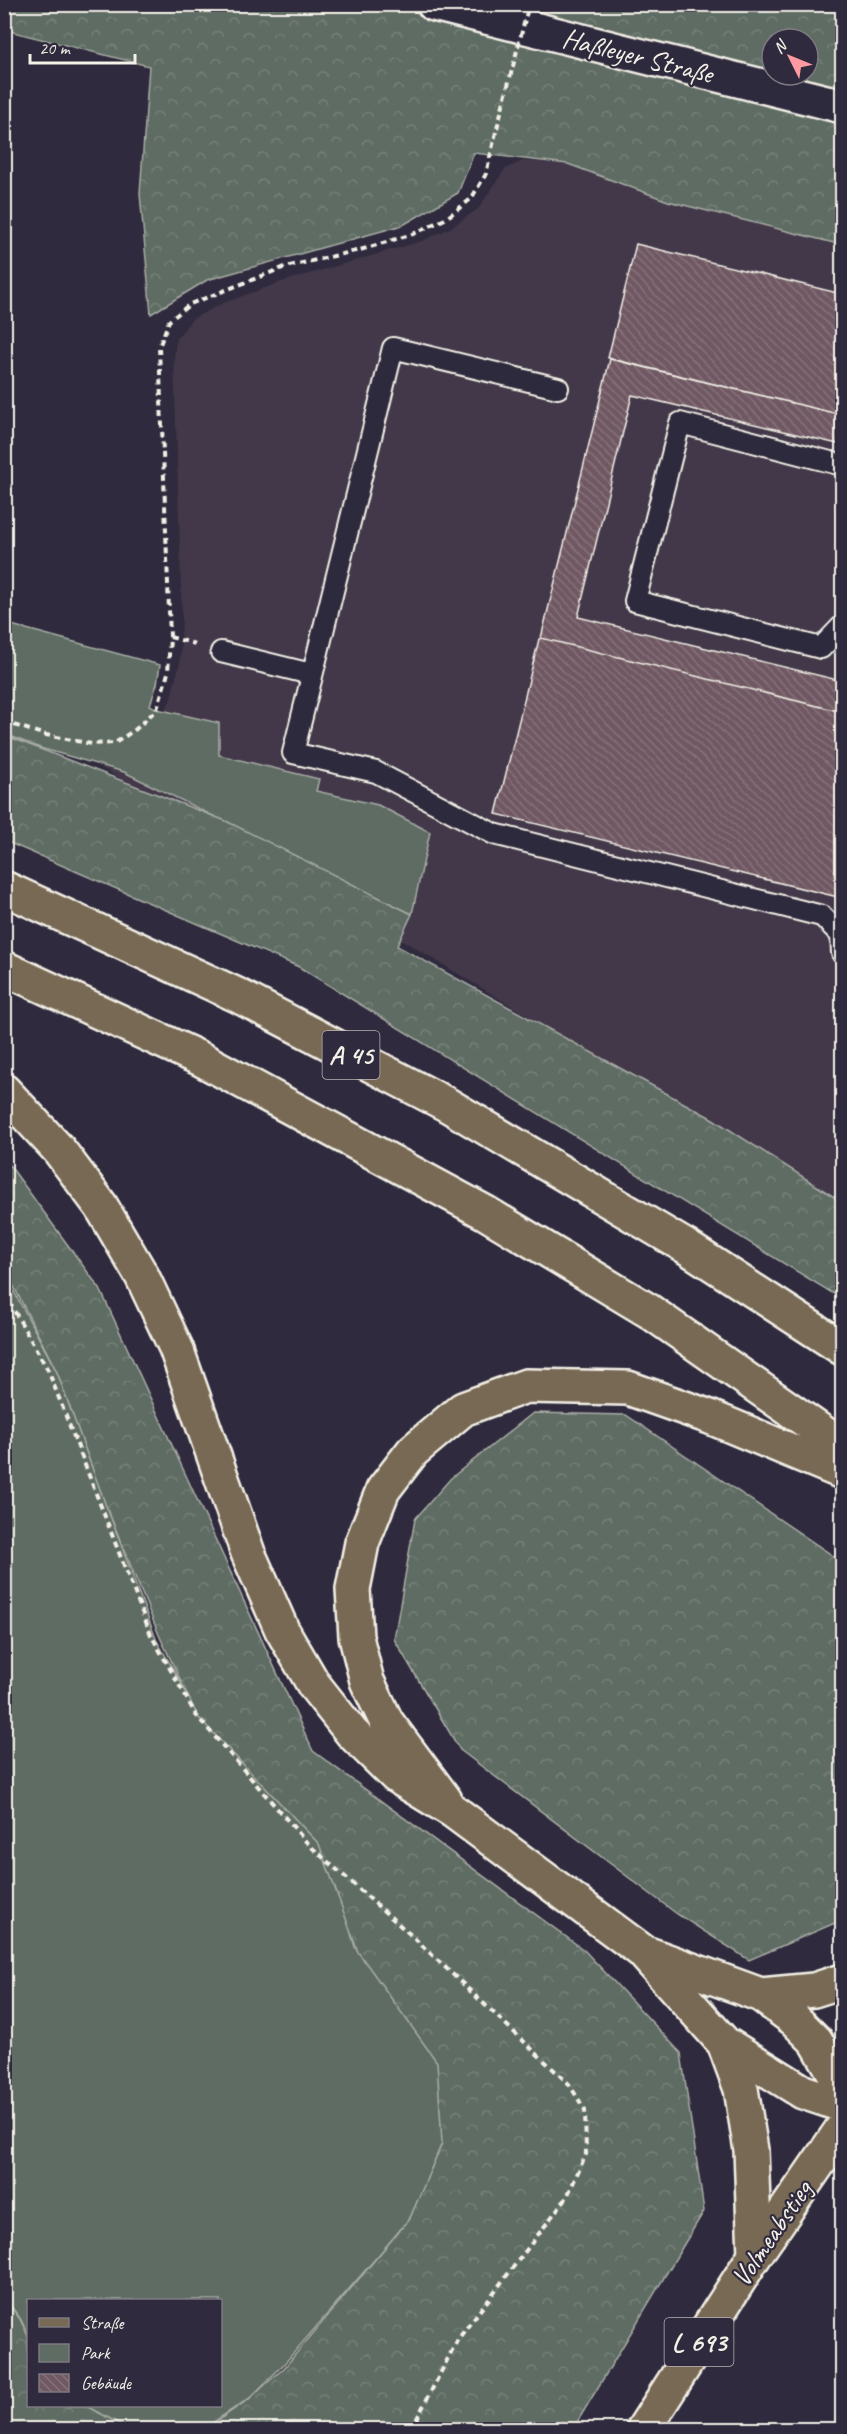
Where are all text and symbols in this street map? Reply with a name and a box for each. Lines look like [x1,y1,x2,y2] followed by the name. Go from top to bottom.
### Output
[559,20,719,92] street label: Haßleyer Straße
[30,27,135,65] scale bar
[760,27,820,87] north arrow
[769,35,793,58] text: N
[39,37,72,59] text: 20 m
[322,1031,380,1079] road number: A 45
[723,2172,821,2293] street label: Volmeabstieg
[27,2299,222,2407] legend
[81,2312,125,2334] text: Straße
[664,2318,734,2366] road number: L 693
[81,2342,111,2364] text: Park
[81,2372,132,2394] text: Gebäude

